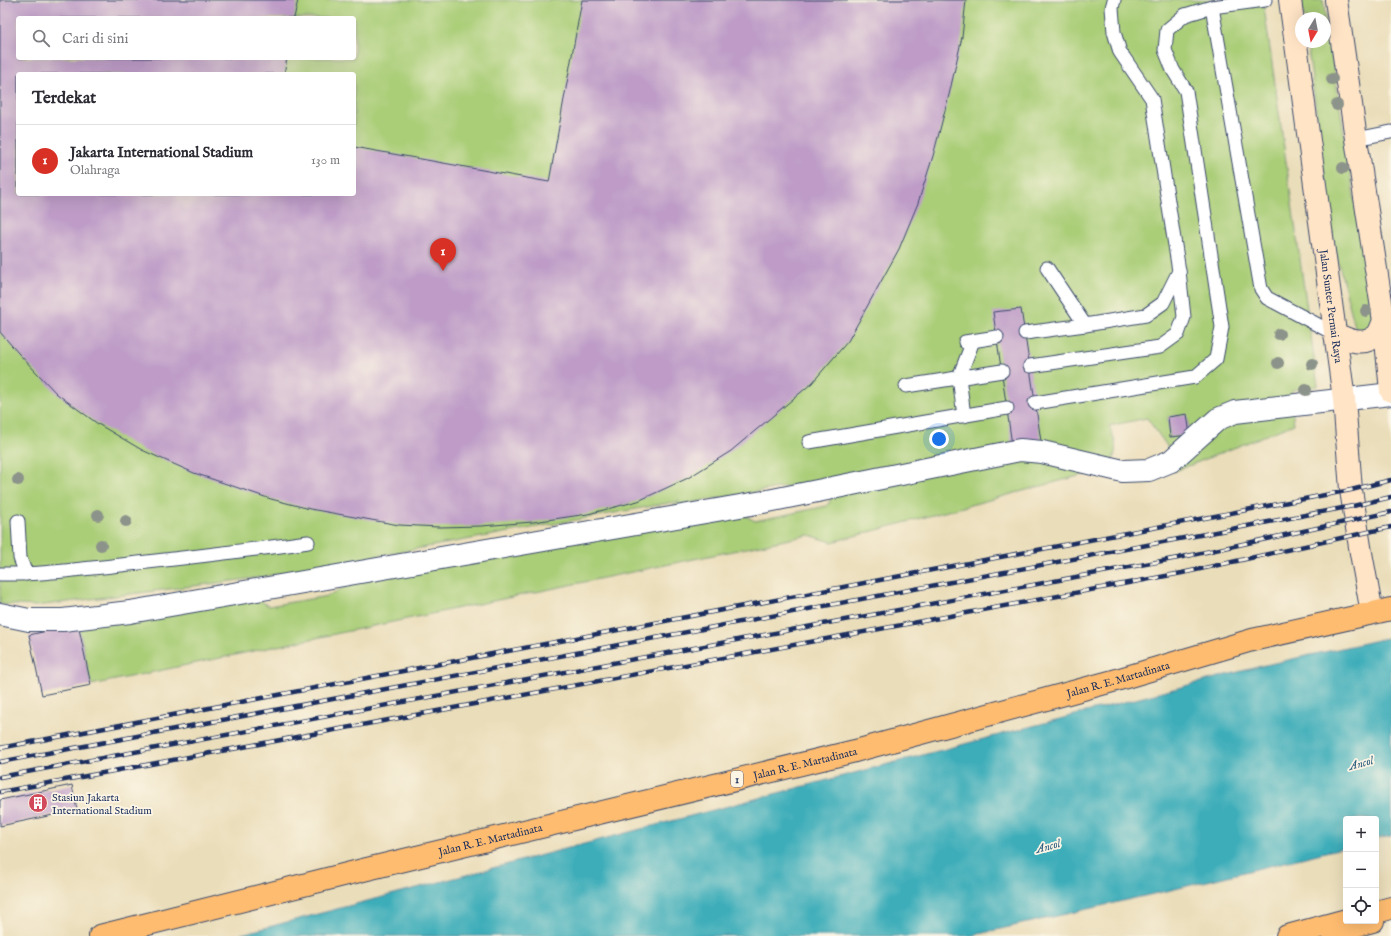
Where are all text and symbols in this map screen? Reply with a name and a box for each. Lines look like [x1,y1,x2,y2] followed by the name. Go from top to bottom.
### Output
[1295,12,1331,48] north arrow
[16,16,356,60] search box
[30,27,52,49] icon: search
[62,29,129,48] text: Cari di sini
[32,88,96,109] text: Terdekat
[70,143,253,162] text: Jakarta International Stadium
[43,152,47,169] text: 1
[311,152,340,169] text: 130 m
[70,162,120,179] text: Olahraga
[430,238,456,271] pin: 1
[1316,247,1345,364] street label: Jalan Sunter Permai Raya
[929,429,949,449] your location
[1063,659,1172,702] street label: Jalan R. E. Martadinata
[750,745,859,784] street label: Jalan R. E. Martadinata
[1345,753,1376,774] water label: Ancol
[731,771,743,787] road number: 1
[52,791,152,818] place label: Stasiun Jakarta International Stadium
[27,792,49,814] building icon: Stasiun Jakarta International Stadium
[1343,816,1379,924] map controls
[1343,816,1379,852] button: +
[435,821,544,860] street label: Jalan R. E. Martadinata
[1032,836,1063,857] water label: Ancol
[1343,852,1379,888] button: −
[1343,888,1379,924] button: locate

